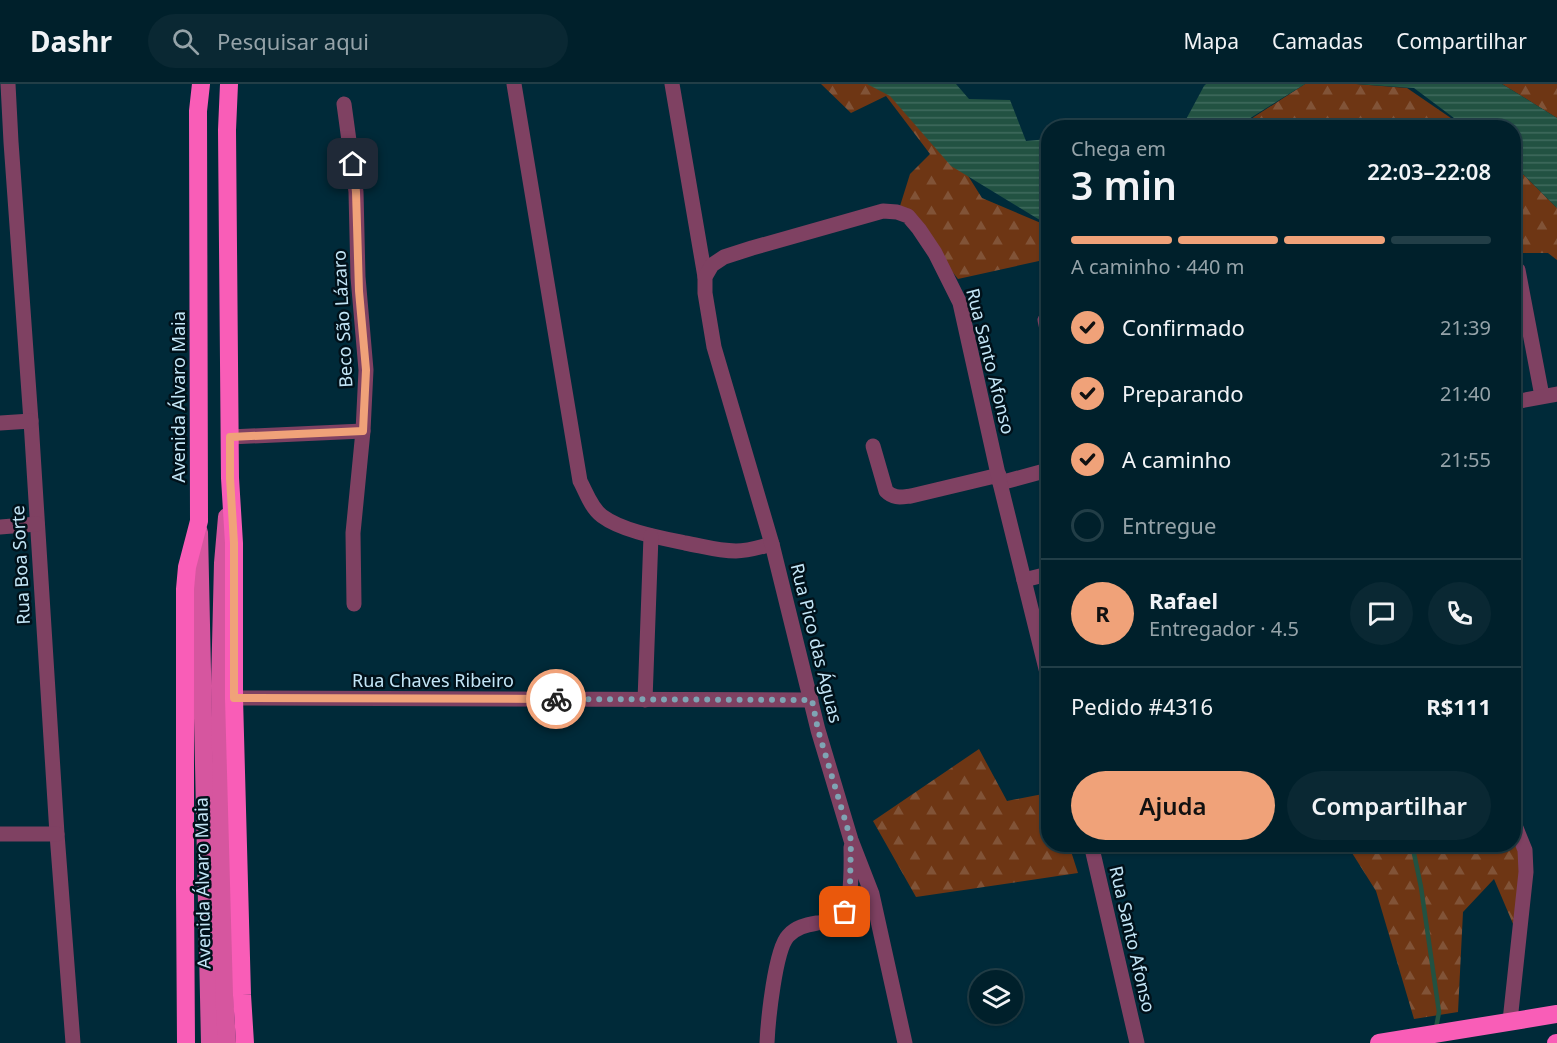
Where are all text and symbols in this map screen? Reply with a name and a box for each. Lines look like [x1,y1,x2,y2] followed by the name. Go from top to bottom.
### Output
[148,14,568,68] search box
[30,22,112,60] text: Dashr
[169,25,202,58] icon: search
[217,26,369,56] text: Pesquisar aqui
[1183,27,1239,55] text: Mapa
[1272,27,1363,55] text: Camadas
[1396,27,1527,55] text: Compartilhar
[1071,135,1166,162] text: Chega em
[327,138,378,189] pin
[336,147,369,180] icon: home
[1367,156,1491,186] text: 22:03–22:08
[1071,158,1177,211] text: 3 min
[326,250,358,388] street label: Beco São Lázaro
[1071,253,1244,280] text: A caminho · 440 m
[961,286,1021,436] street label: Rua Santo Afonso
[166,311,190,483] street label: Avenida Álvaro Maia
[1071,311,1104,344] icon: check
[1122,312,1245,342] text: Confirmado
[1440,314,1491,341] text: 21:39
[1071,377,1104,410] icon: check
[1122,378,1244,408] text: Preparando
[1440,380,1491,407] text: 21:40
[1071,443,1104,476] icon: check
[1122,444,1231,474] text: A caminho
[1440,446,1491,473] text: 21:55
[5,505,35,625] street label: Rua Boa Sorte
[1122,510,1216,540] text: Entregue
[786,561,848,725] street label: Rua Pico das Águas
[1350,582,1413,645] button: chat
[1428,582,1491,645] button: phone
[1149,585,1218,615] text: Rafael
[1095,598,1110,628] text: R
[1149,615,1299,642] text: Entregador · 4.5
[352,668,514,692] street label: Rua Chaves Ribeiro
[526,669,586,729] courier
[540,683,573,716] icon: bike
[1071,691,1213,721] text: Pedido #4316
[1426,691,1491,721] text: R$111
[1071,771,1275,840] button: Ajuda
[1287,771,1491,840] button: Compartilhar
[189,797,215,969] street label: Avenida Álvaro Maia
[1104,863,1162,1015] street label: Rua Santo Afonso
[819,886,870,937] pin
[828,895,861,928] icon: bag
[969,970,1023,1024] map controls
[969,970,1023,1024] button: layers

